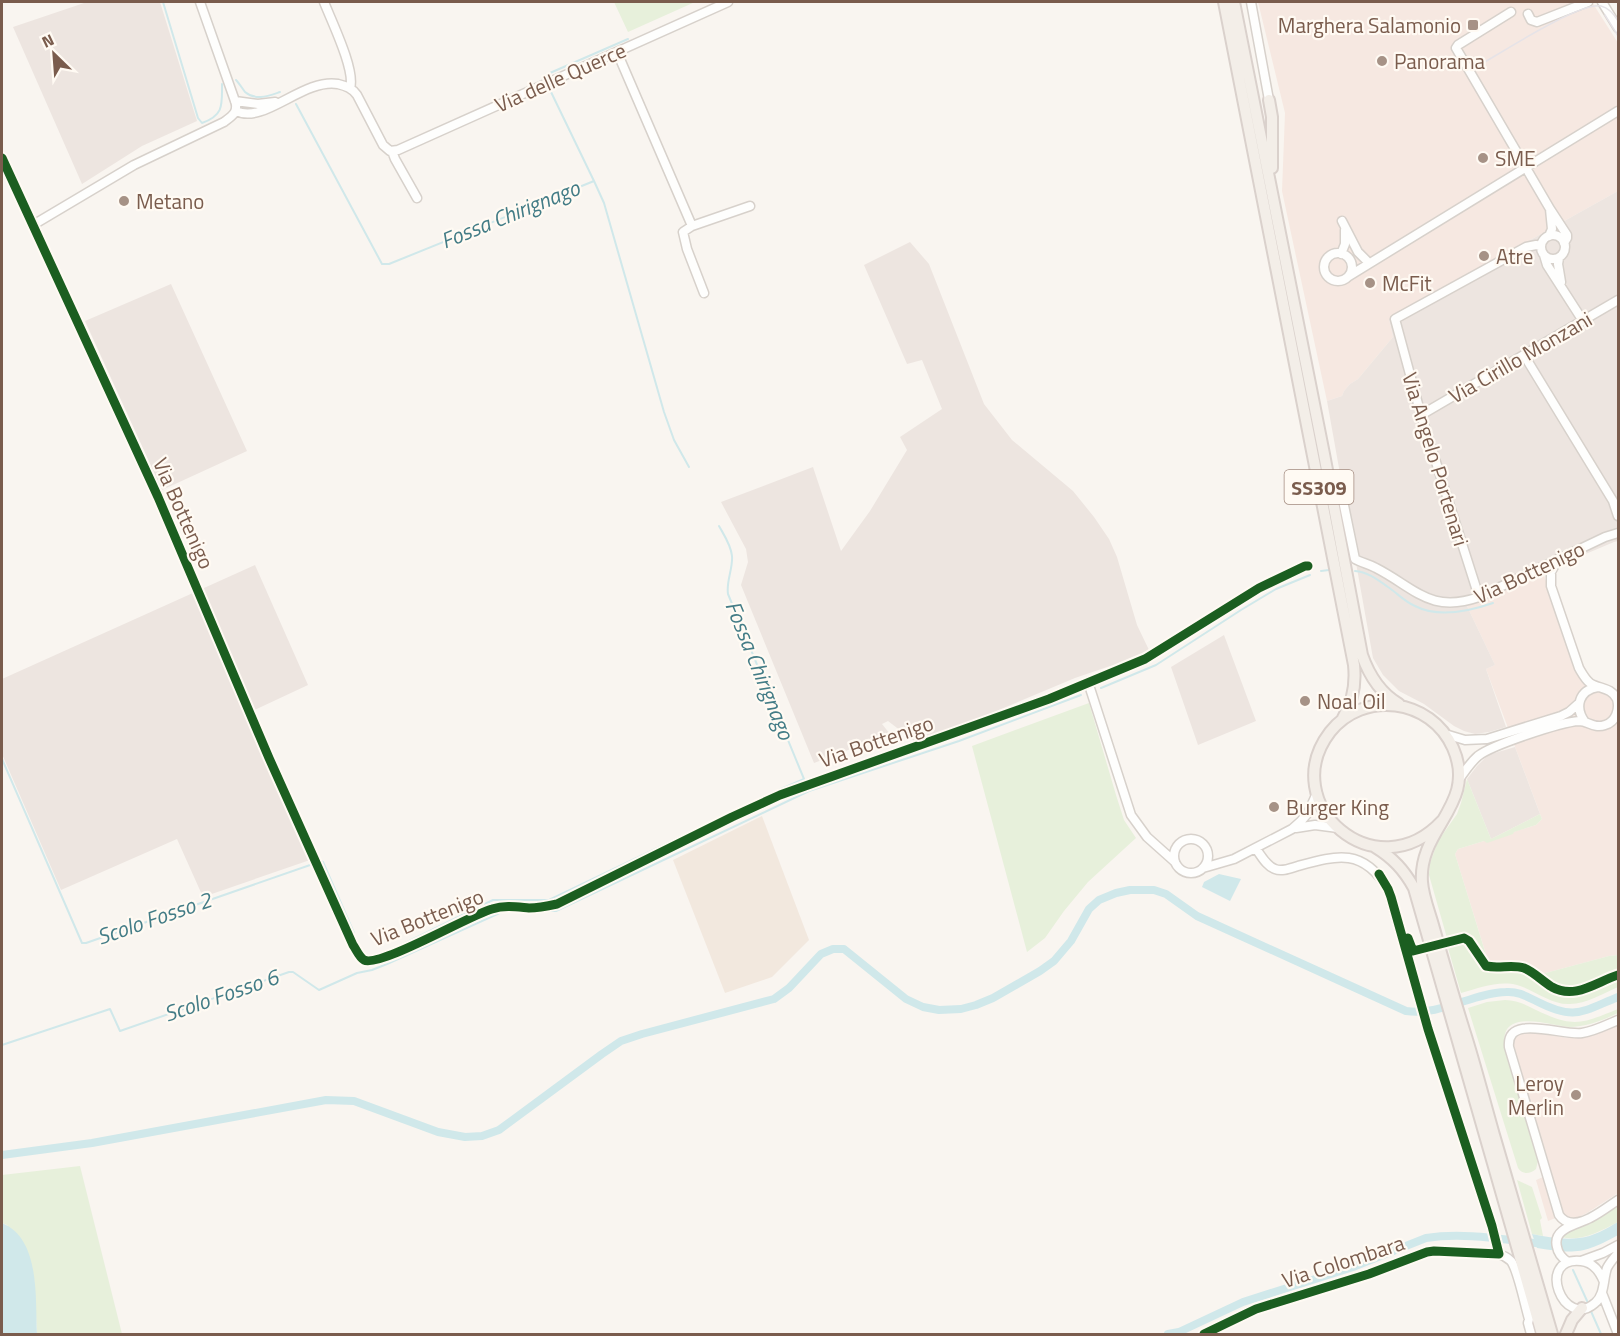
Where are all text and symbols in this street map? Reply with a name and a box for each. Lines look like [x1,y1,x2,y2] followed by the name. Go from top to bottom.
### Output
[1278,9,1461,41] place label: Marghera Salamonio
[1466,18,1480,32] marker: Marghera Salamonio
[24,24,84,84] north arrow
[38,27,58,54] text: N
[489,34,631,120] street label: Via delle Querce
[1394,45,1486,77] place label: Panorama
[1375,54,1389,68] marker: Panorama
[1495,142,1536,174] place label: SME
[1476,151,1490,165] marker: SME
[435,170,586,257] water label: Fossa Chirignago
[136,185,204,217] place label: Metano
[117,194,131,208] marker: Metano
[1496,240,1533,272] place label: Atre
[1477,249,1491,263] marker: Atre
[1382,267,1432,299] place label: McFit
[1363,276,1377,290] marker: McFit
[1442,303,1598,411] street label: Via Cirillo Monzani
[1394,368,1478,550] street label: Via Angelo Portenari
[145,452,223,574] street label: Via Bottenigo
[1284,470,1354,504] road number: SS309
[1468,532,1590,612] street label: Via Bottenigo
[717,595,804,746] water label: Fossa Chirignago
[1317,685,1385,717] place label: Noal Oil
[1298,694,1312,708] marker: Noal Oil
[815,706,937,776] street label: Via Bottenigo
[1286,791,1389,823] place label: Burger King
[1267,800,1281,814] marker: Burger King
[366,880,488,954] street label: Via Bottenigo
[92,882,217,953] water label: Scolo Fosso 2
[159,959,284,1030] water label: Scolo Fosso 6
[1508,1067,1564,1123] place label: Leroy Merlin
[1569,1088,1583,1102] marker: Leroy Merlin
[1278,1226,1409,1296] street label: Via Colombara

